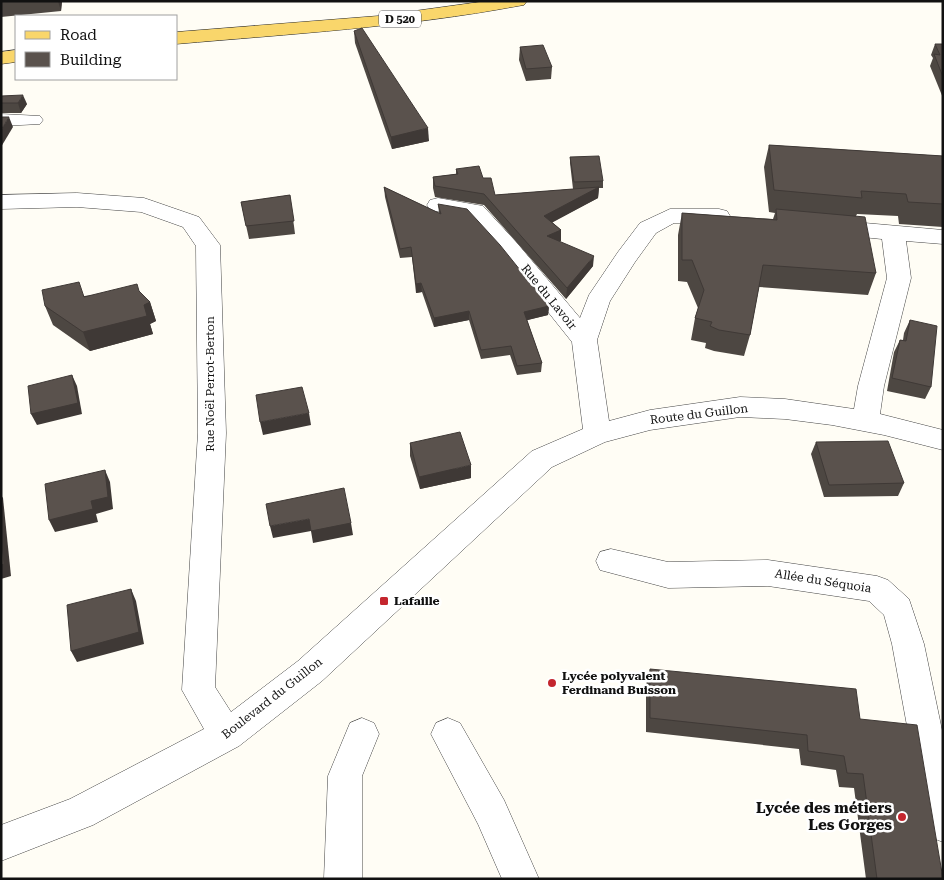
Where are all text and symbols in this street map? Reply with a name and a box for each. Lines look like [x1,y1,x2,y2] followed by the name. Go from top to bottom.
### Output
[379,10,421,28] road number: D 520
[15,15,178,80] legend
[60,26,97,44] text: Road
[60,51,122,69] text: Building
[518,261,580,333] street label: Rue du Lavoir
[203,316,217,452] street label: Rue Noël Perrot-Berton
[649,401,749,427] street label: Route du Guillon
[774,566,873,596] street label: Allée du Séquoia
[394,594,440,608] place label: Lafaille
[378,595,390,607] marker: Lafaille
[219,654,325,742] street label: Boulevard du Guillon
[562,669,676,697] place label: Lycée polyvalent Ferdinand Buisson
[546,677,558,689] marker: Lycée polyvalent Ferdinand Buisson
[756,799,892,834] place label: Lycée des métiers Les Gorges
[896,811,908,823] marker: Lycée des métiers Les Gorges

